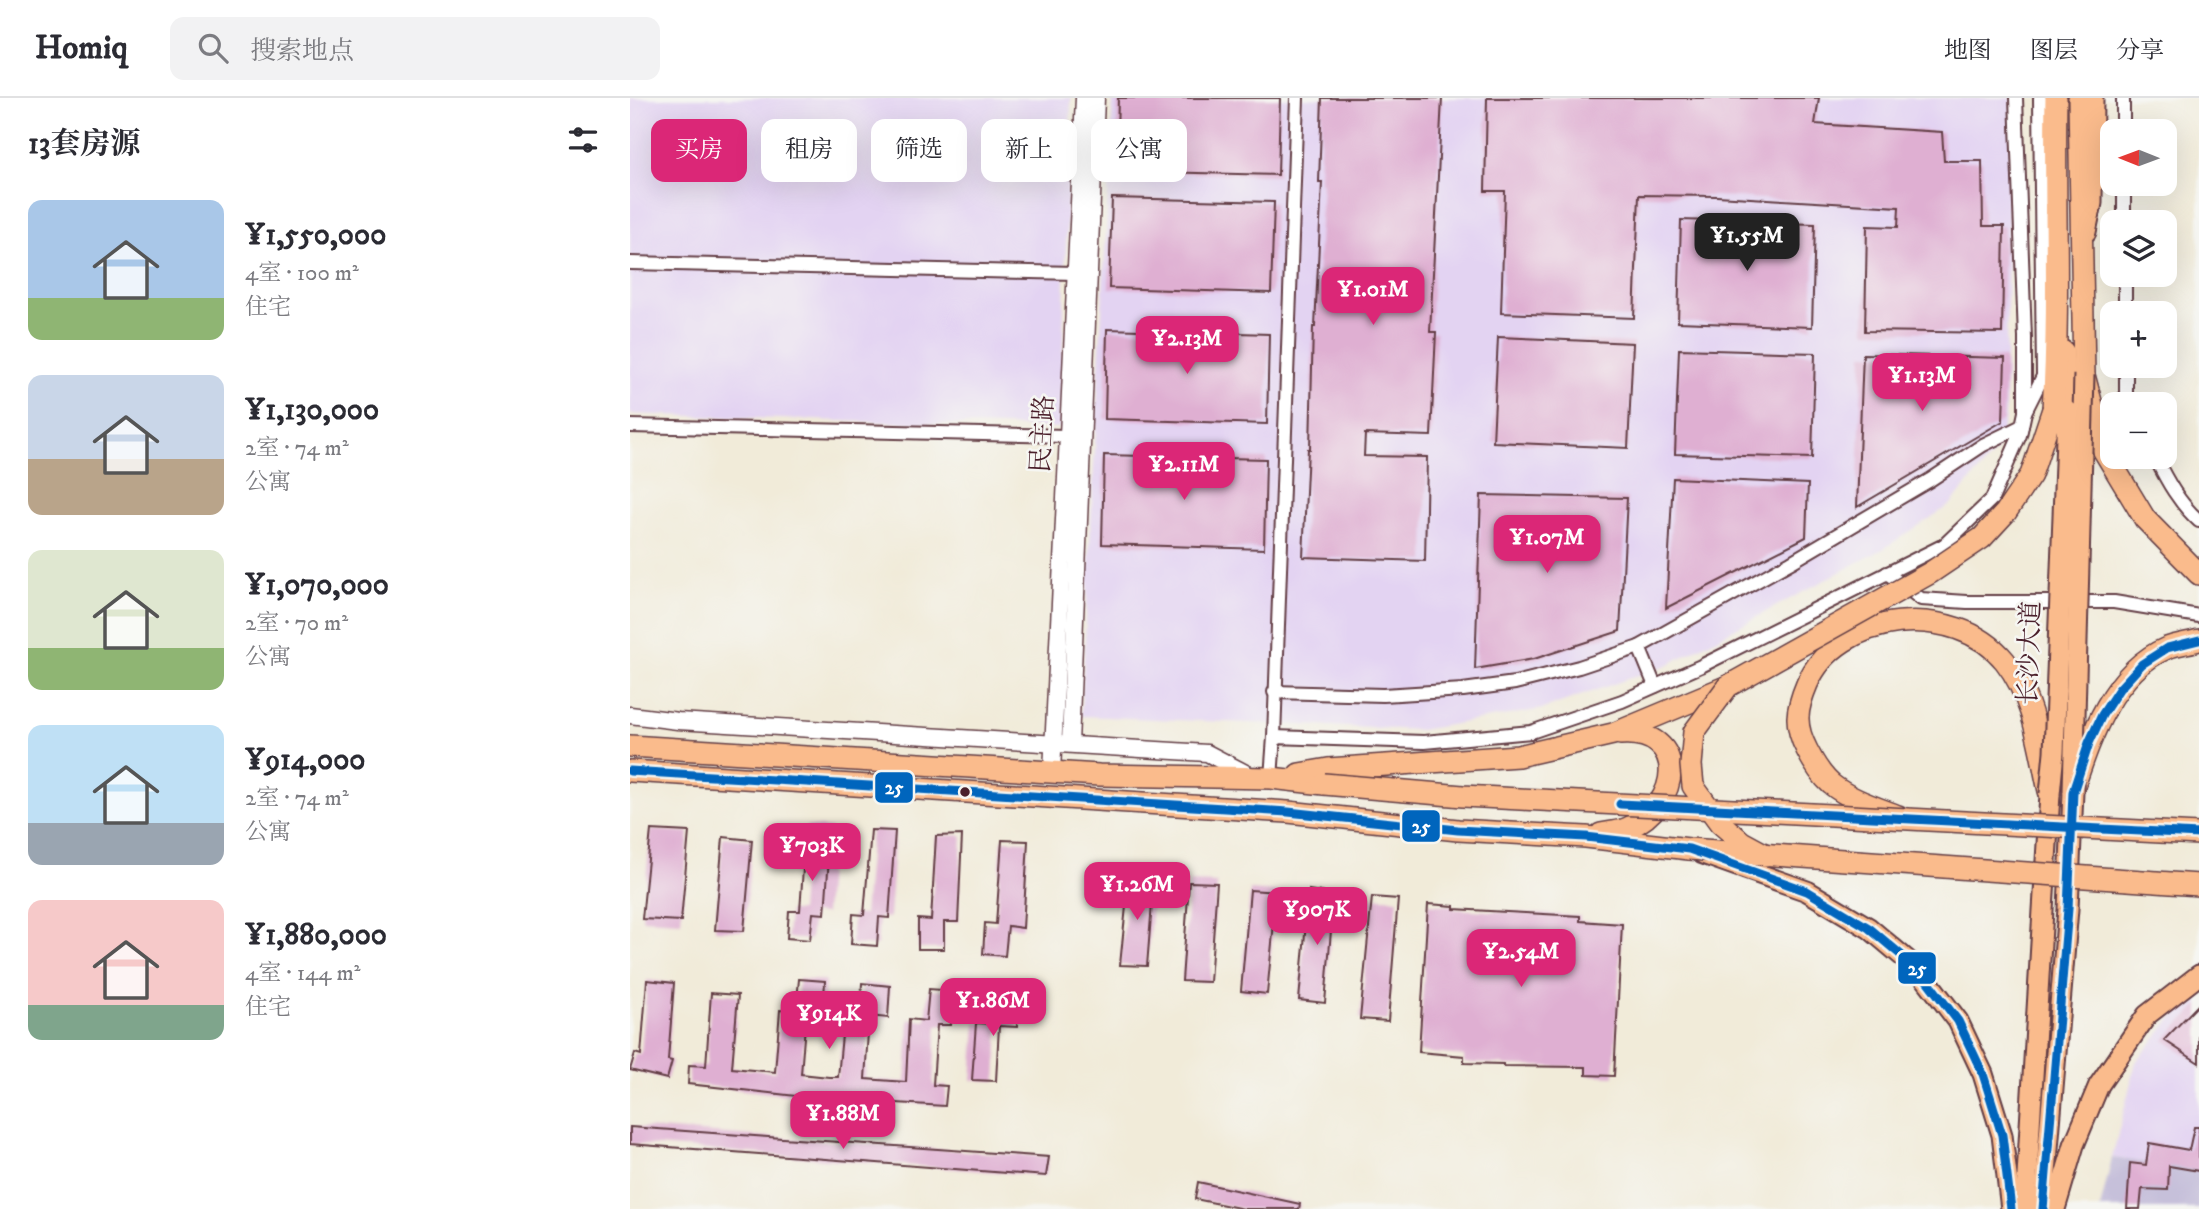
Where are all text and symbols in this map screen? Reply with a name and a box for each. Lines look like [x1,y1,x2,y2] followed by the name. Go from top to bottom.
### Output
[170,17,660,80] search box
[35,28,128,69] text: Homiq
[194,29,232,67] icon: search
[250,35,354,68] text: 搜索地点
[1944,36,1992,66] text: 地图
[2030,36,2078,66] text: 图层
[2116,36,2164,66] text: 分享
[651,119,747,182] chip: 买房
[761,119,857,182] chip: 租房
[871,119,967,182] chip: 筛选
[981,119,1077,182] chip: 新上
[1091,119,1187,182] chip: 公寓
[2100,119,2177,196] north arrow
[2100,119,2177,469] map controls
[564,121,602,159] icon: filters
[28,126,140,163] text: 13套房源
[2100,210,2177,287] button: layers
[1690,214,1804,273] pin: ¥1.55M
[245,217,386,254] text: ¥1,550,000
[1711,221,1783,250] text: ¥1.55M
[84,228,168,312] icon: home
[245,259,359,288] text: 4室 · 100 m²
[1316,268,1430,327] pin: ¥1.01M
[1337,275,1409,304] text: ¥1.01M
[245,293,291,322] text: 住宅
[2100,301,2177,378] button: +
[1130,316,1244,376] pin: ¥2.13M
[1152,324,1222,353] text: ¥2.13M
[1865,354,1979,413] pin: ¥1.13M
[1888,361,1956,390] text: ¥1.13M
[245,392,379,429] text: ¥1,130,000
[2100,392,2177,469] button: −
[1024,394,1062,474] street label: 民主路
[84,403,168,487] icon: home
[245,434,349,463] text: 2室 · 74 m²
[1127,442,1241,502] pin: ¥2.11M
[1149,450,1219,479] text: ¥2.11M
[245,468,291,497] text: 公寓
[1490,516,1604,575] pin: ¥1.07M
[1510,523,1584,552] text: ¥1.07M
[245,567,389,604] text: ¥1,070,000
[84,578,168,662] icon: home
[2012,600,2048,706] street label: 长沙大道
[245,609,348,638] text: 2室 · 70 m²
[245,643,291,672] text: 公寓
[245,742,365,779] text: ¥914,000
[84,753,168,837] icon: home
[874,771,914,804] line badge: 25
[885,777,904,800] text: 25
[245,784,349,813] text: 2室 · 74 m²
[958,785,972,799] unlabelled marker
[1401,809,1441,843] line badge: 25
[1412,816,1431,839] text: 25
[245,818,291,847] text: 公寓
[763,824,861,883] pin: ¥703K
[780,831,844,860] text: ¥703K
[1080,862,1194,922] pin: ¥1.26M
[1100,870,1174,899] text: ¥1.26M
[1268,888,1366,947] pin: ¥907K
[1283,895,1351,924] text: ¥907K
[245,917,387,954] text: ¥1,880,000
[84,928,168,1012] icon: home
[1464,930,1578,989] pin: ¥2.54M
[1483,937,1559,966] text: ¥2.54M
[1897,951,1937,985] line badge: 25
[1908,958,1927,981] text: 25
[245,959,361,988] text: 4室 · 144 m²
[936,978,1050,1038] pin: ¥1.86M
[956,986,1030,1015] text: ¥1.86M
[780,992,878,1051] pin: ¥914K
[245,993,291,1022] text: 住宅
[797,999,861,1028] text: ¥914K
[786,1091,900,1151] pin: ¥1.88M
[806,1099,880,1128] text: ¥1.88M

